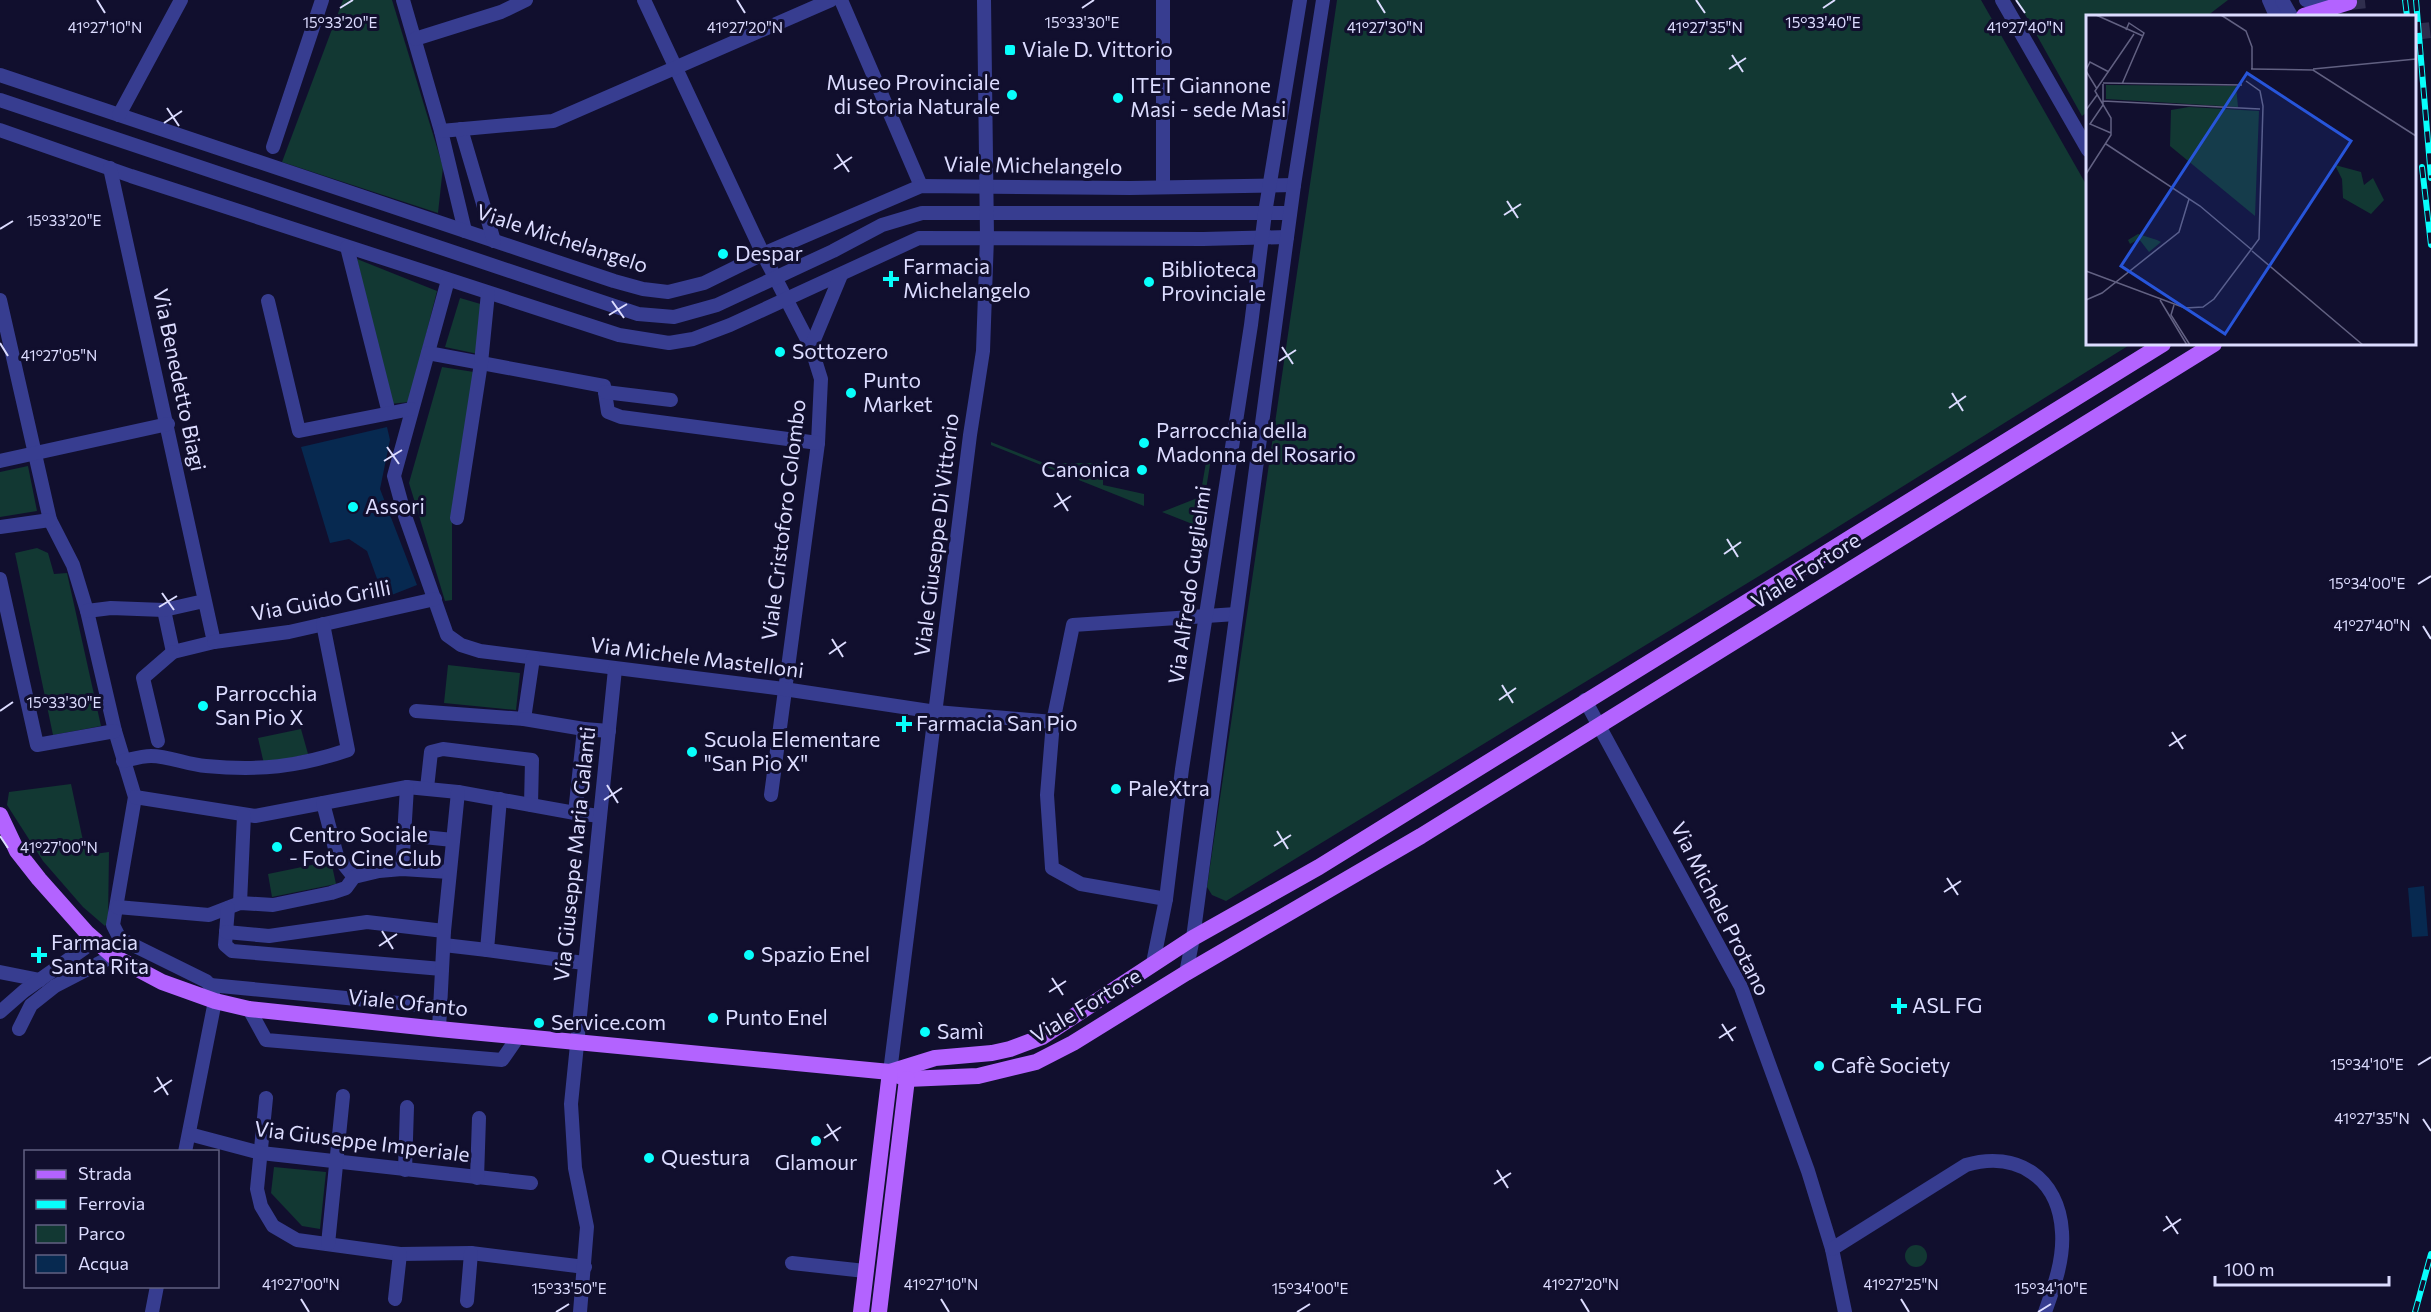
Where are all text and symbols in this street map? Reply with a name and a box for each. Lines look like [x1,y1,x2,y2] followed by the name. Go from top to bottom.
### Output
[303,13,377,31] text: 15°33'20"E
[1044,13,1120,31] text: 15°33'30"E
[1785,13,1861,31] text: 15°33'40"E
[2086,15,2416,345] inset map
[68,18,142,36] text: 41°27'10"N
[707,18,783,36] text: 41°27'20"N
[1347,18,1423,36] text: 41°27'30"N
[1667,18,1743,36] text: 41°27'35"N
[1986,18,2064,36] text: 41°27'40"N
[1022,36,1173,61] place label: Viale D. Vittorio
[1003,43,1017,57] marker: Viale D. Vittorio
[826,69,1000,118] place label: Museo Provinciale di Storia Naturale
[1130,72,1286,121] place label: ITET Giannone Masi - sede Masi
[1005,88,1019,102] marker: Museo Provinciale di Storia Naturale
[1111,91,1125,105] marker: ITET Giannone Masi - sede Masi
[943,150,1123,179] street label: Viale Michelangelo
[474,198,651,277] street label: Viale Michelangelo
[27,211,101,229] text: 15°33'20"E
[735,240,803,265] place label: Despar
[716,247,730,261] marker: Despar
[903,253,1030,302] place label: Farmacia Michelangelo
[1161,256,1266,305] place label: Biblioteca Provinciale
[884,272,898,286] marker: Farmacia Michelangelo
[1142,275,1156,289] marker: Biblioteca Provinciale
[149,286,212,473] street label: Via Benedetto Biagi
[792,338,888,363] place label: Sottozero
[773,345,787,359] marker: Sottozero
[21,346,97,364] text: 41°27'05"N
[863,367,933,416] place label: Punto Market
[844,386,858,400] marker: Punto Market
[755,398,810,642] street label: Viale Cristoforo Colombo
[908,412,963,658] street label: Viale Giuseppe Di Vittorio
[1156,417,1356,466] place label: Parrocchia della Madonna del Rosario
[1137,436,1151,450] marker: Parrocchia della Madonna del Rosario
[1041,456,1130,481] place label: Canonica
[1135,463,1149,477] marker: Canonica
[1162,484,1215,686] street label: Via Alfredo Guglielmi
[365,493,425,518] place label: Assori
[346,500,360,514] marker: Assori
[1746,526,1864,613] street label: Viale Fortore
[249,574,392,625] street label: Via Guido Grilli
[2329,574,2405,592] text: 15°34'00"E
[2333,616,2411,634] text: 41°27'40"N
[589,631,805,682] street label: Via Michele Mastelloni
[215,680,317,729] place label: Parrocchia San Pio X
[26,693,102,711] text: 15°33'30"E
[196,699,210,713] marker: Parrocchia San Pio X
[916,710,1078,735] place label: Farmacia San Pio
[897,717,911,731] marker: Farmacia San Pio
[548,725,599,983] street label: Via Giuseppe Maria Galanti
[704,726,880,775] place label: Scuola Elementare "San Pio X"
[685,745,699,759] marker: Scuola Elementare "San Pio X"
[1128,775,1210,800] place label: PaleXtra
[1109,782,1123,796] marker: PaleXtra
[1667,817,1776,1000] street label: Via Michele Protano
[289,821,442,870] place label: Centro Sociale - Foto Cine Club
[20,838,98,856] text: 41°27'00"N
[270,840,284,854] marker: Centro Sociale - Foto Cine Club
[51,929,149,978] place label: Farmacia Santa Rita
[761,941,870,966] place label: Spazio Enel
[32,948,46,962] marker: Farmacia Santa Rita
[742,948,756,962] marker: Spazio Enel
[1026,962,1145,1047] street label: Viale Fortore
[347,983,469,1020] street label: Viale Ofanto
[1912,992,1982,1017] place label: ASL FG
[1890,997,1908,1015] marker: ASL FG
[725,1004,828,1029] place label: Punto Enel
[551,1009,666,1034] place label: Service.com
[706,1011,720,1025] marker: Punto Enel
[532,1016,546,1030] marker: Service.com
[937,1018,984,1043] place label: Samì
[918,1025,932,1039] marker: Samì
[1831,1052,1950,1077] place label: Cafè Society
[2330,1055,2404,1073] text: 15°34'10"E
[1812,1059,1826,1073] marker: Cafè Society
[2334,1109,2410,1127] text: 41°27'35"N
[253,1115,471,1166] street label: Via Giuseppe Imperiale
[809,1134,823,1148] marker: Glamour
[661,1144,750,1169] place label: Questura
[775,1149,857,1174] place label: Glamour
[24,1150,219,1288] legend
[642,1151,656,1165] marker: Questura
[78,1162,132,1184] text: Strada
[78,1192,145,1214] text: Ferrovia
[78,1222,125,1244] text: Parco
[2215,1249,2389,1287] scale bar
[78,1252,129,1274] text: Acqua
[2224,1258,2274,1280] text: 100 m
[262,1275,340,1293] text: 41°27'00"N
[904,1275,978,1293] text: 41°27'10"N
[1543,1275,1619,1293] text: 41°27'20"N
[1863,1275,1939,1293] text: 41°27'25"N
[531,1279,607,1297] text: 15°33'50"E
[1272,1279,1348,1297] text: 15°34'00"E
[2014,1279,2088,1297] text: 15°34'10"E

